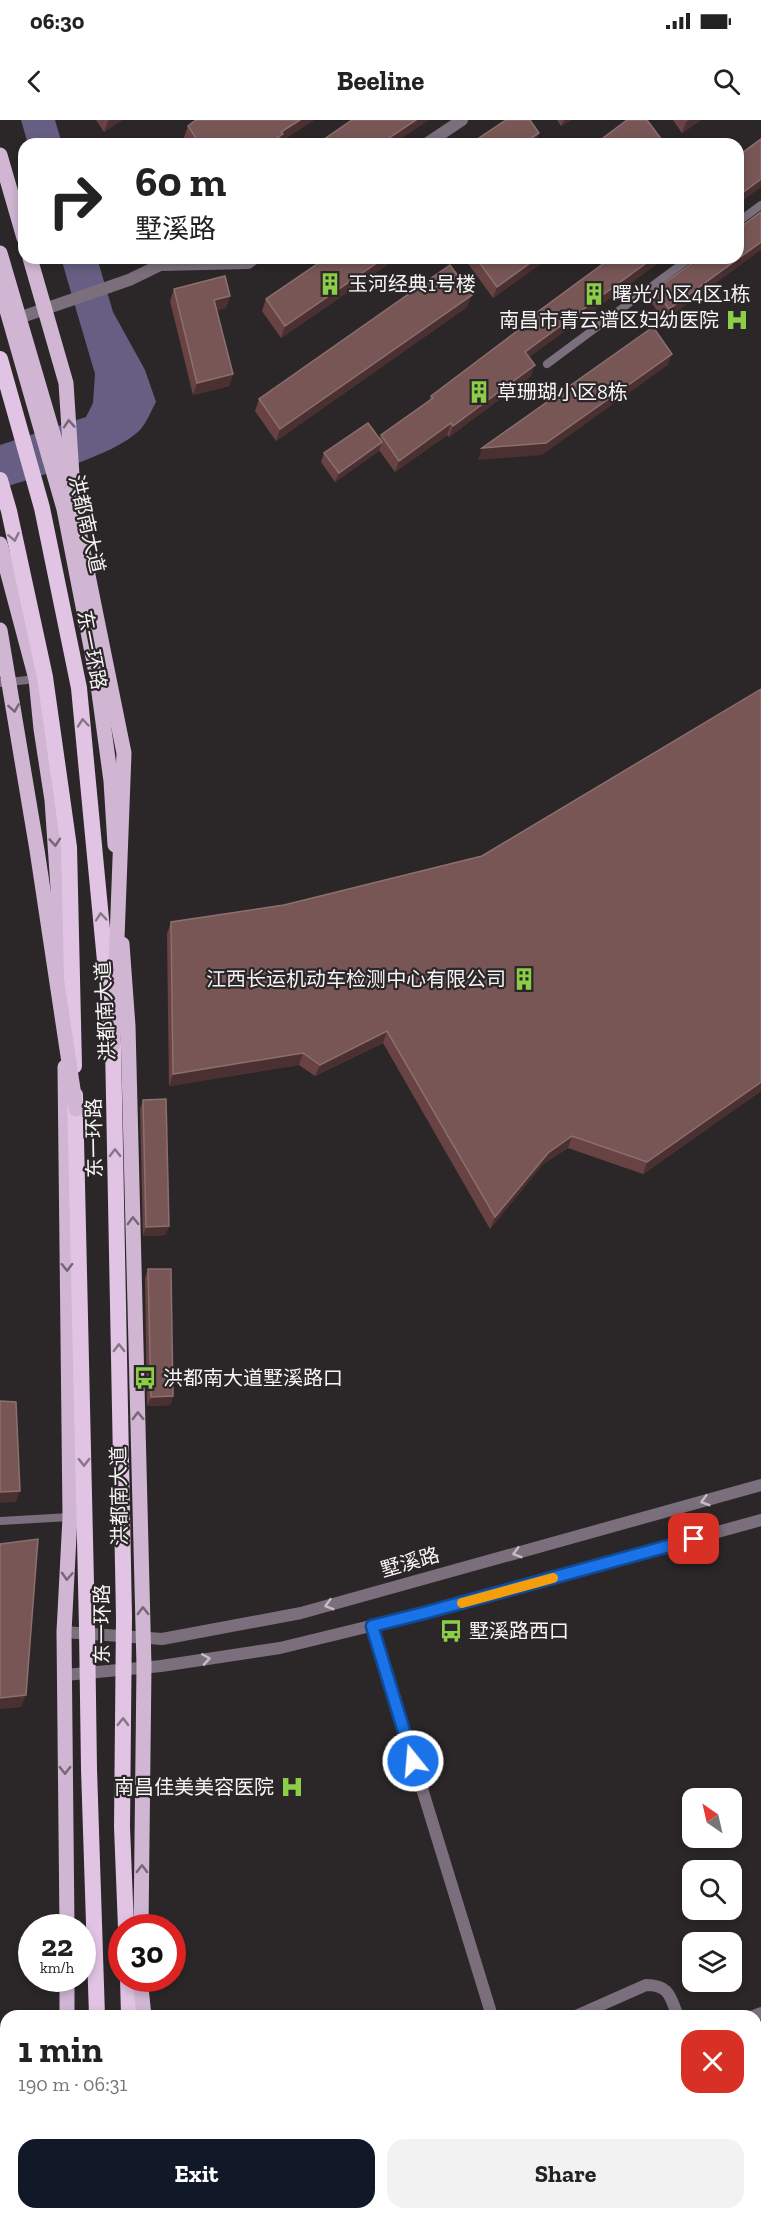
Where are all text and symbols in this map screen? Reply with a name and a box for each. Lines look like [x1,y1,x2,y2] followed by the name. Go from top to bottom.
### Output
[30,8,84,35] text: 06:30
[18,65,51,98] icon: back
[337,65,424,97] text: Beeline
[710,65,743,98] icon: search
[135,156,226,207] text: 60 m
[36,162,114,240] icon: right
[135,213,216,245] text: 墅溪路
[317,271,343,297] building icon: 玉河经典1号楼
[348,272,476,296] place label: 玉河经典1号楼
[581,281,607,307] building icon: 曙光小区4区1栋
[612,282,750,306] place label: 曙光小区4区1栋
[724,307,750,333] hospital icon: 南昌市青云谱区妇幼医院
[499,308,719,332] place label: 南昌市青云谱区妇幼医院
[466,379,492,405] building icon: 草珊瑚小区8栋
[497,380,628,404] place label: 草珊瑚小区8栋
[62,420,75,429] one-way arrow
[64,473,110,575] street label: 洪都南大道
[7,532,20,542] one-way arrow
[73,608,111,692] street label: 东一环路
[7,703,20,713] one-way arrow
[77,718,90,727] one-way arrow
[48,837,61,846] one-way arrow
[95,912,108,922] one-way arrow
[90,960,120,1062] street label: 洪都南大道
[511,966,537,992] building icon: 江西长运机动车检测中心有限公司
[206,967,506,991] place label: 江西长运机动车检测中心有限公司
[81,1098,107,1178] street label: 东一环路
[109,1149,122,1158] one-way arrow
[127,1217,139,1226] one-way arrow
[61,1263,73,1272] one-way arrow
[113,1344,125,1353] one-way arrow
[132,1365,158,1391] bus stop icon: 洪都南大道墅溪路口
[163,1366,343,1390] place label: 洪都南大道墅溪路口
[131,1412,144,1421] one-way arrow
[106,1446,132,1546] street label: 洪都南大道
[78,1457,91,1466] one-way arrow
[700,1494,711,1506] one-way arrow
[668,1513,719,1564] pin
[677,1522,710,1555] icon: arrive
[378,1542,442,1582] street label: 墅溪路
[512,1546,523,1558] one-way arrow
[61,1571,74,1580] one-way arrow
[90,1584,114,1664] street label: 东一环路
[324,1598,335,1610] one-way arrow
[136,1607,149,1616] one-way arrow
[438,1618,464,1644] bus stop icon: 墅溪路西口
[469,1619,569,1643] place label: 墅溪路西口
[201,1654,211,1666] one-way arrow
[117,1718,129,1727] one-way arrow
[381,1729,445,1793] position arrow
[59,1766,71,1775] one-way arrow
[279,1774,305,1800] hospital icon: 南昌佳美美容医院
[114,1775,274,1799] place label: 南昌佳美美容医院
[682,1788,742,1848] north arrow
[682,1788,742,1992] map controls
[682,1860,742,1920] button: search
[136,1865,148,1874] one-way arrow
[108,1914,186,1992] speed limit sign: 30
[41,1928,73,1964] text: 22
[682,1932,742,1992] button: layers
[40,1959,74,1977] text: km/h
[18,2028,103,2071] text: 1 min
[681,2030,744,2093] button: close
[18,2072,127,2096] text: 190 m · 06:31
[18,2139,375,2208] button: Exit
[387,2139,744,2208] button: Share

